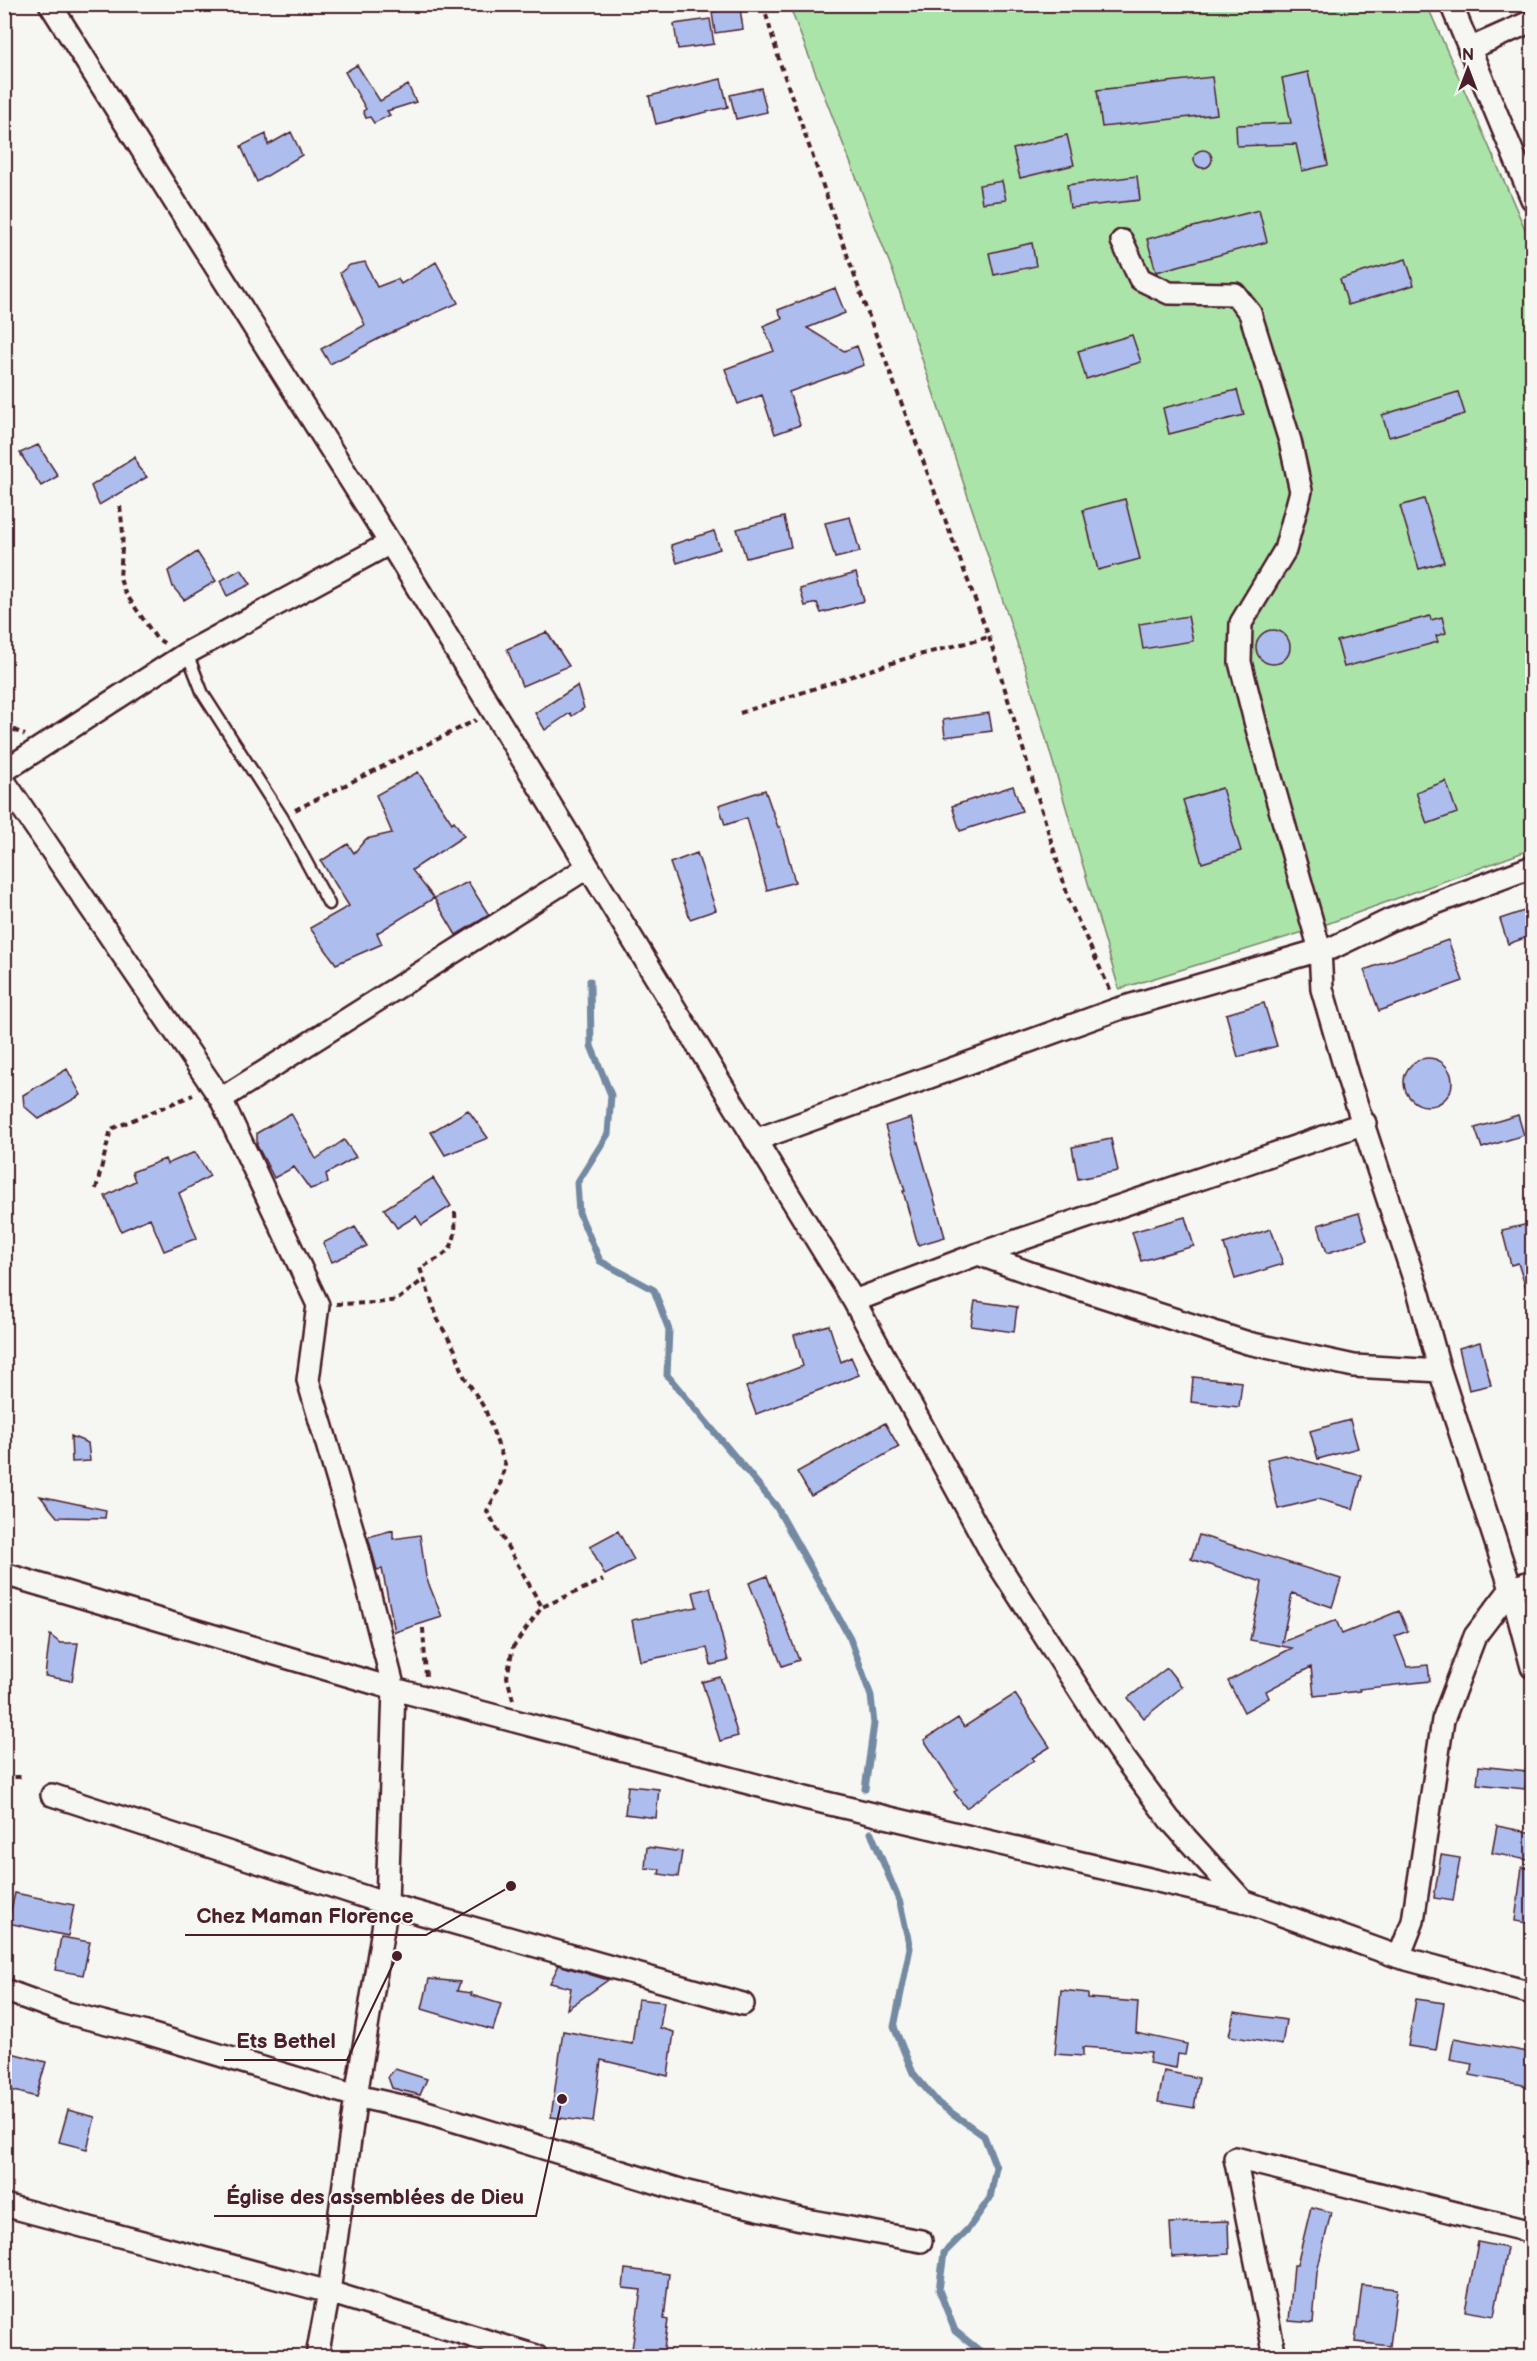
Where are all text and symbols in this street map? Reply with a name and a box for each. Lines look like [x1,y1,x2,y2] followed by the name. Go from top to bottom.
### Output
[1438,39,1498,99] north arrow
[1462,46,1474,65] text: N
[185,1896,426,1935] callout: Chez Maman Florence
[196,1904,414,1929] text: Chez Maman Florence
[224,2021,347,2060] callout: Ets Bethel
[236,2029,336,2054] text: Ets Bethel
[214,2177,536,2216] callout: Église des assemblées de Dieu
[226,2184,524,2210] text: Église des assemblées de Dieu

